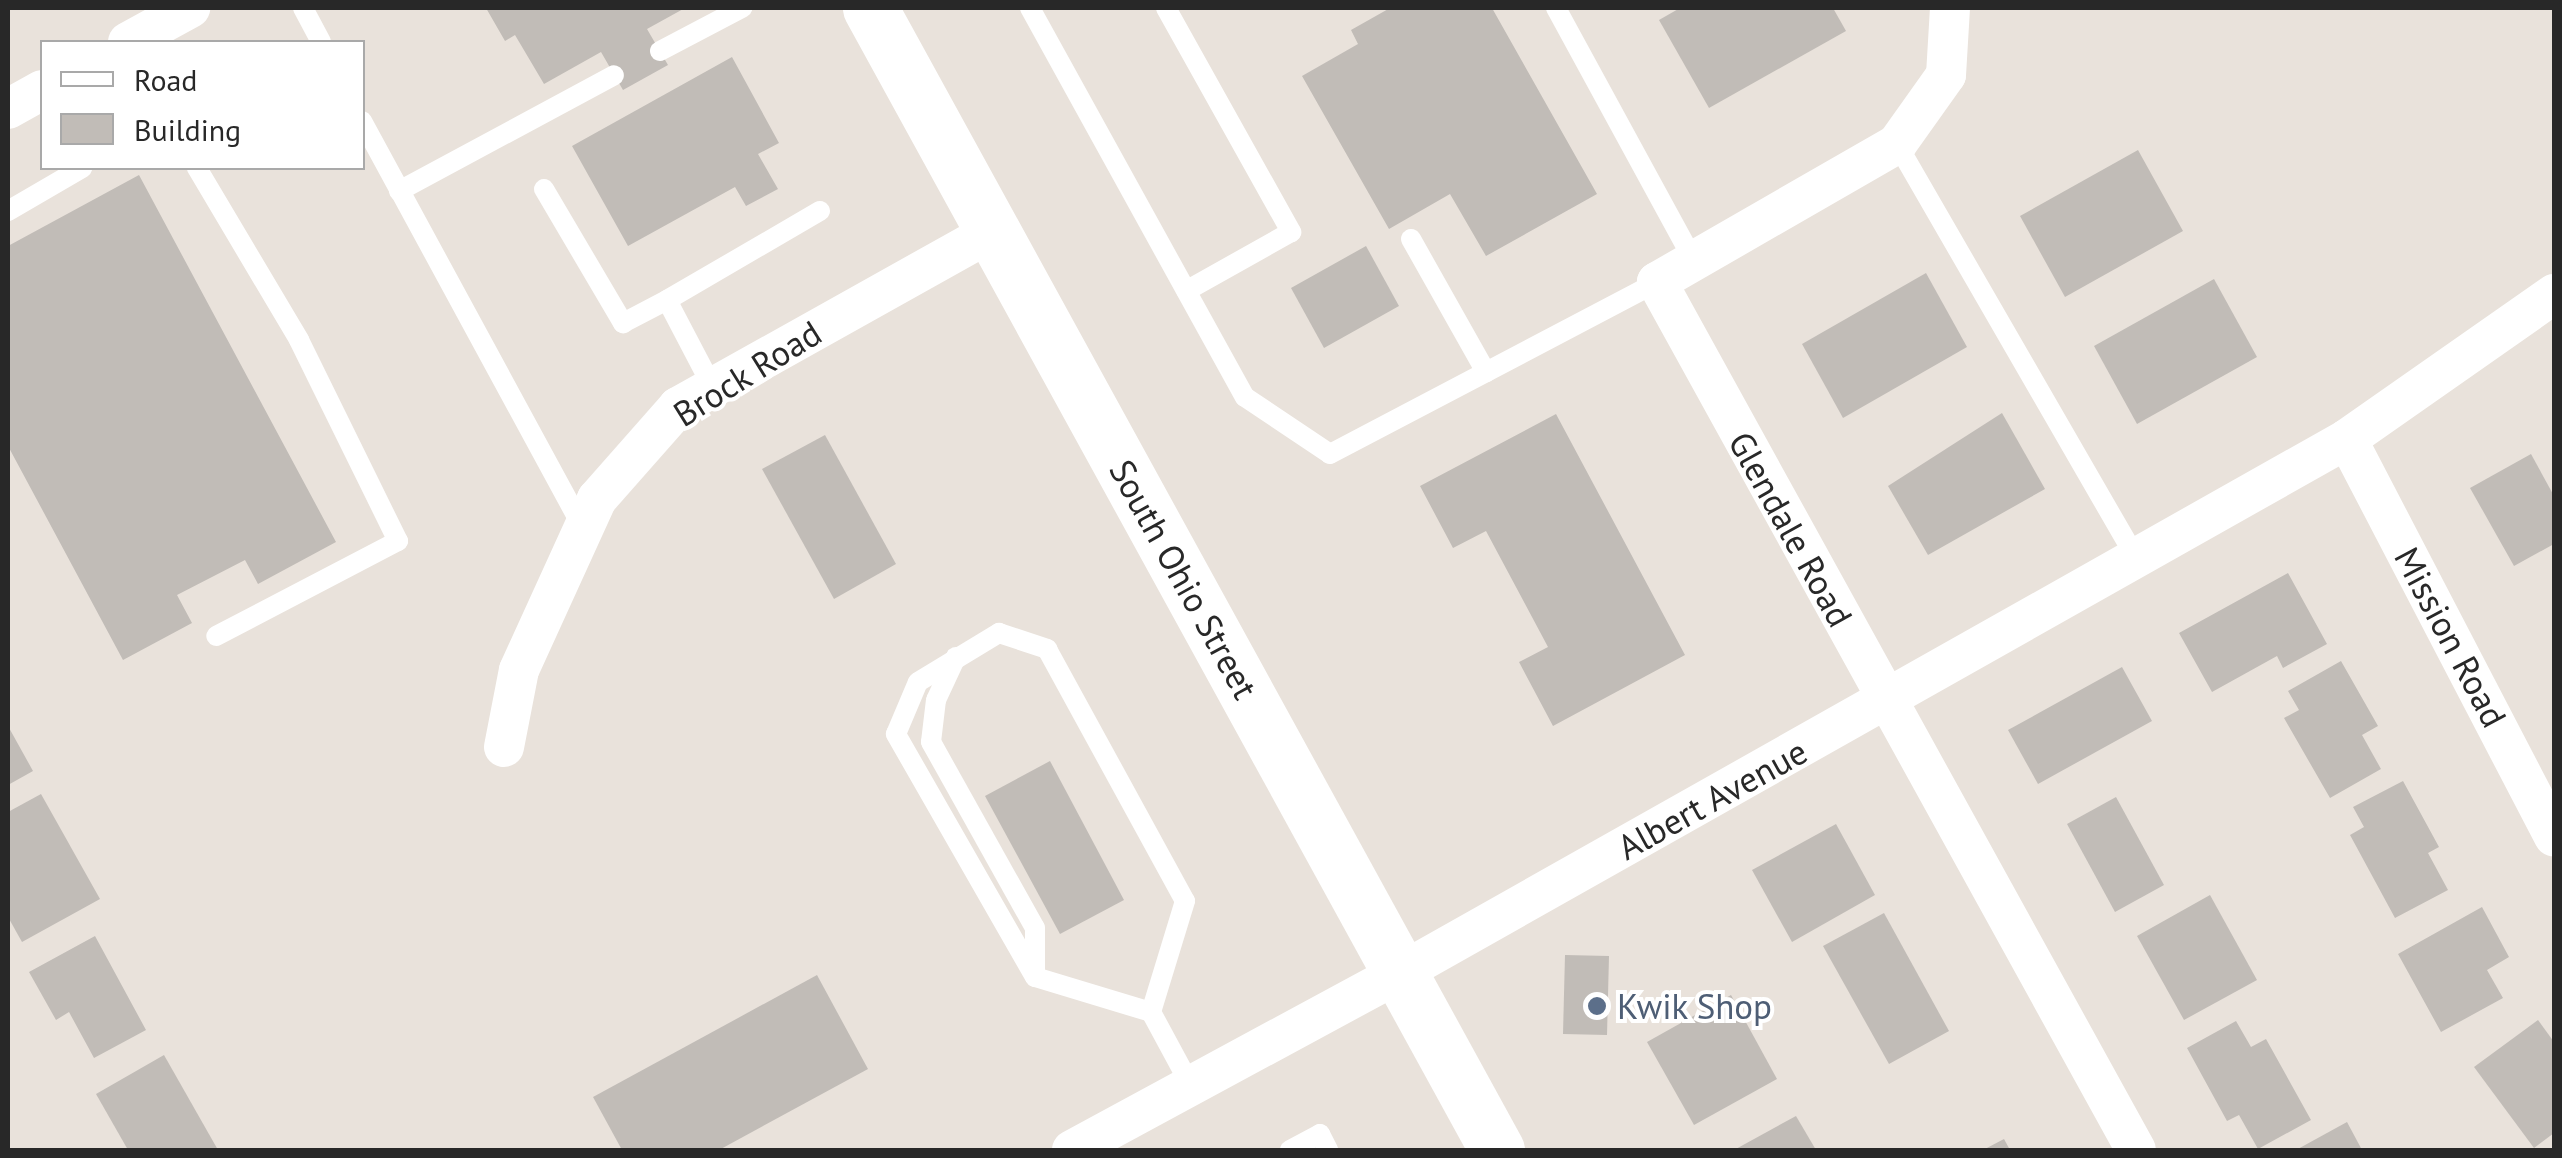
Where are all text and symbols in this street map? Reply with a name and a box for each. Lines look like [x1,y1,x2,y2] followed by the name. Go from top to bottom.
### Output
[40,40,365,170] legend
[134,60,198,99] text: Road
[134,110,241,149] text: Building
[665,311,829,435] street label: Brock Road
[1720,424,1862,634] street label: Glendale Road
[1101,452,1267,706] street label: South Ohio Street
[2386,540,2516,734] street label: Mission Road
[1610,730,1814,868] street label: Albert Avenue
[1617,985,1773,1027] place label: Kwik Shop
[1586,995,1608,1017] marker: Kwik Shop

